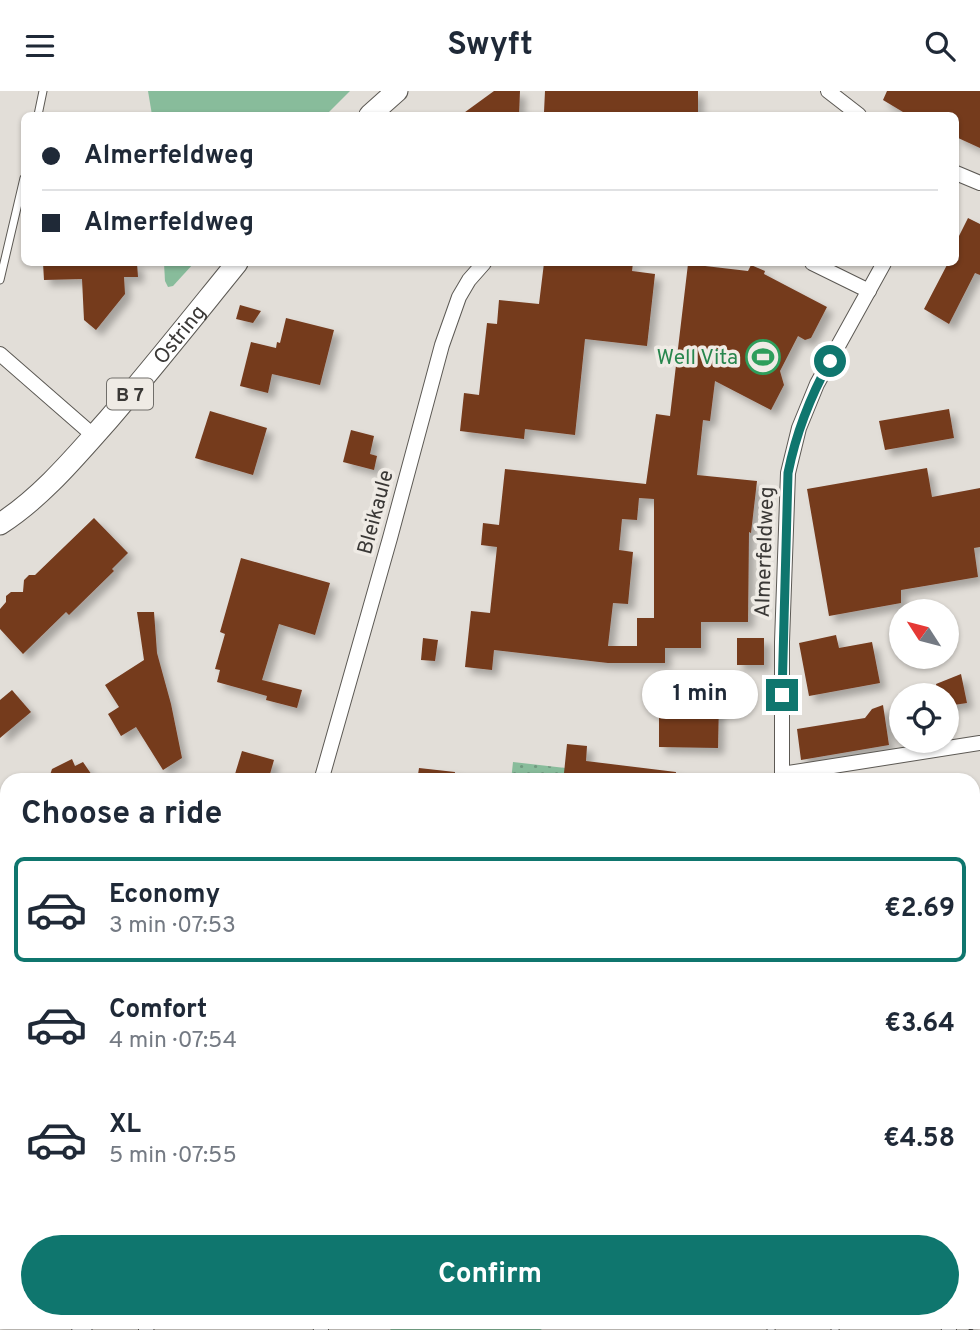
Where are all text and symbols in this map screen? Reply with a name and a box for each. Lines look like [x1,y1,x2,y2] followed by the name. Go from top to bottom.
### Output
[447,26,533,66] text: Swyft
[21,27,59,65] icon: menu
[921,27,959,65] icon: search
[84,140,254,173] text: Almerfeldweg
[84,207,254,240] text: Almerfeldweg
[148,300,213,370] street label: Ostring
[744,338,782,376] sports icon: Well Vita
[657,345,738,372] place label: Well Vita
[814,345,846,377] route start
[107,379,153,409] road number: B 7
[352,467,401,558] street label: Bleikaule
[750,486,781,618] street label: Almerfeldweg
[889,599,959,669] north arrow
[889,599,959,753] map controls
[642,671,758,719] callout: 1 min
[766,679,798,711] route end
[672,680,728,709] text: 1 min
[889,683,959,753] button: locate
[21,795,222,835] text: Choose a ride
[25,878,88,941] icon: car
[109,879,220,912] text: Economy
[884,893,955,926] text: €2.69
[109,912,236,941] text: 3 min · 07:53
[25,993,88,1056] icon: car
[109,994,207,1027] text: Comfort
[885,1008,955,1041] text: €3.64
[109,1027,237,1056] text: 4 min · 07:54
[25,1108,88,1171] icon: car
[109,1109,141,1142] text: XL
[883,1123,955,1156] text: €4.58
[109,1142,237,1171] text: 5 min · 07:55
[21,1235,959,1315] button: Confirm

